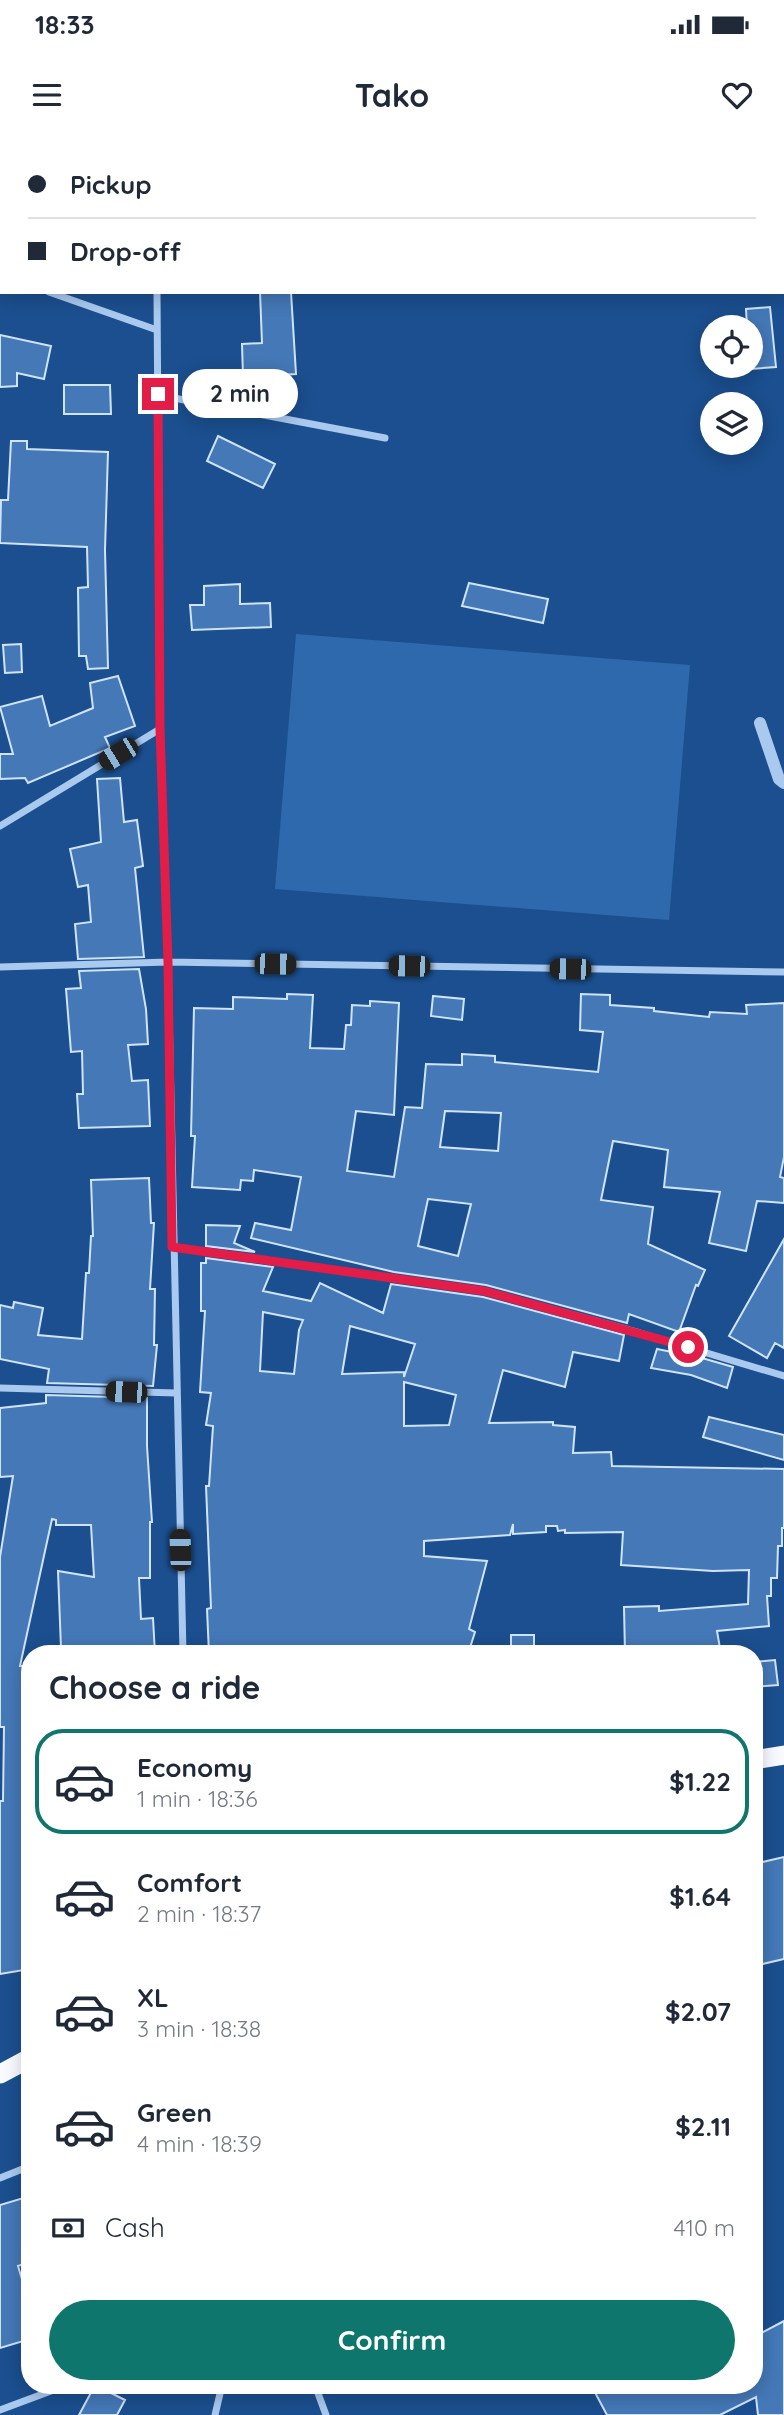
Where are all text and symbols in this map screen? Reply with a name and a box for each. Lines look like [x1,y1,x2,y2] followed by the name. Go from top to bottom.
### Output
[35,8,94,41] text: 18:33
[355,75,429,115] text: Tako
[28,76,66,114] icon: menu
[718,76,756,114] icon: heart
[70,168,152,201] text: Pickup
[70,235,181,268] text: Drop-off
[700,315,763,455] map controls
[700,315,763,378] button: locate
[182,370,298,418] callout: 2 min
[142,378,174,410] route end
[210,379,270,408] text: 2 min
[700,392,763,455] button: layers
[95,734,142,774] car
[254,953,297,975] car
[388,955,431,977] car
[549,958,592,980] car
[672,1331,704,1363] route start
[105,1381,148,1403] car
[169,1529,192,1571] car
[49,1667,261,1707] text: Choose a ride
[53,1750,116,1813] icon: car
[137,1751,252,1784] text: Economy
[669,1765,731,1798] text: $1.22
[137,1784,258,1813] text: 1 min · 18:36
[53,1865,116,1928] icon: car
[137,1866,242,1899] text: Comfort
[669,1880,731,1913] text: $1.64
[137,1899,261,1928] text: 2 min · 18:37
[53,1980,116,2043] icon: car
[137,1981,169,2014] text: XL
[665,1995,731,2028] text: $2.07
[137,2014,261,2043] text: 3 min · 18:38
[53,2095,116,2158] icon: car
[137,2096,212,2129] text: Green
[675,2110,731,2143] text: $2.11
[137,2129,262,2158] text: 4 min · 18:39
[49,2209,87,2247] icon: cash
[105,2211,165,2244] text: Cash
[674,2213,735,2242] text: 410 m
[49,2300,735,2380] button: Confirm

